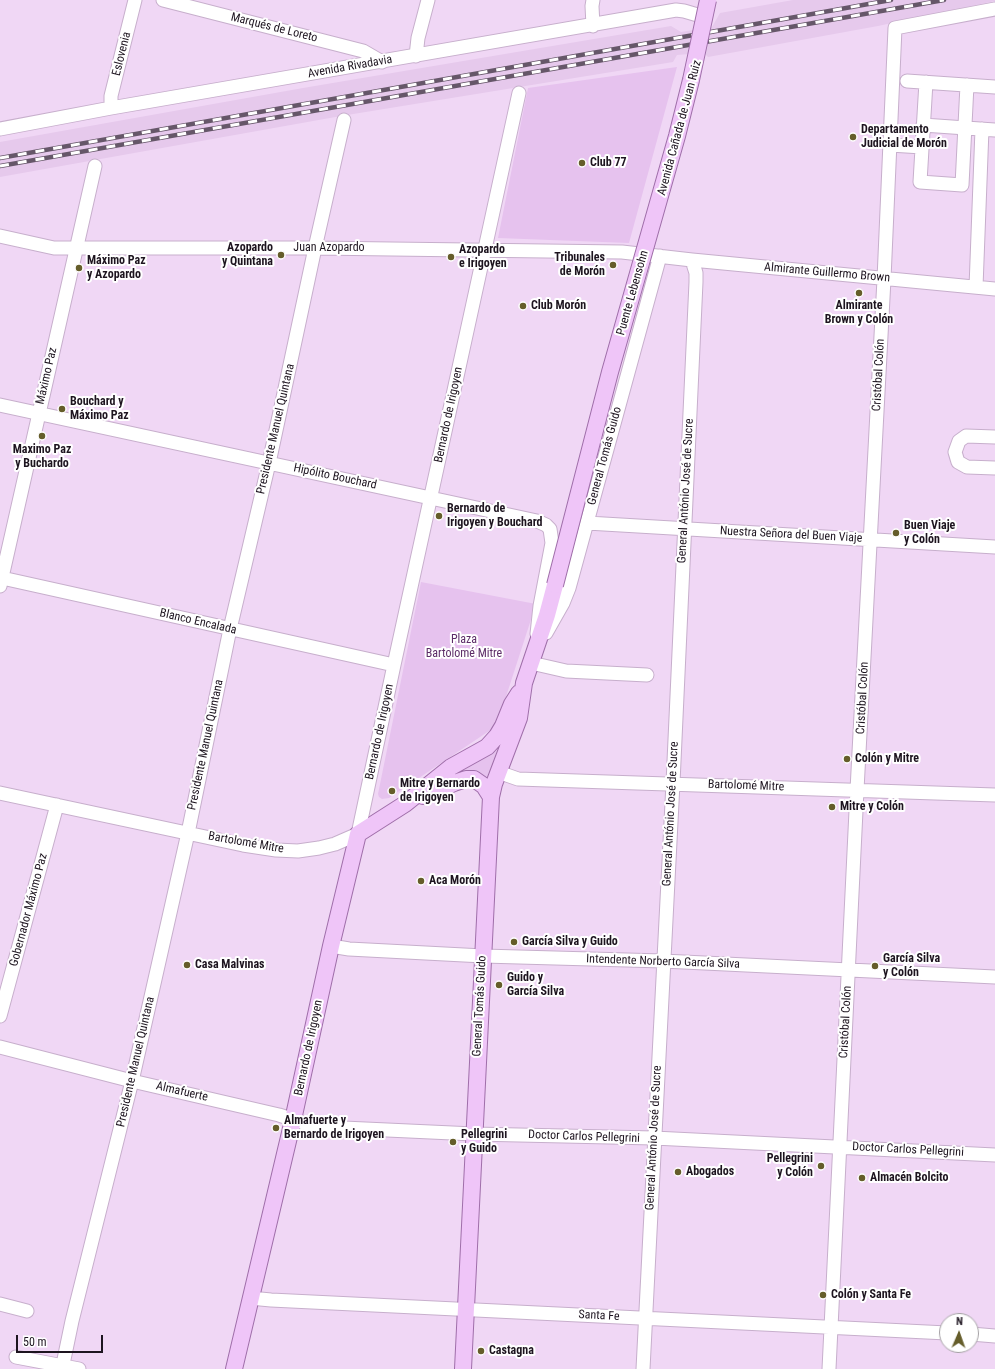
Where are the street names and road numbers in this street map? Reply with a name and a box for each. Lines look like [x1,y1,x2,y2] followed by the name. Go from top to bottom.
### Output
[229,10,319,46] street label: Marqués de Loreto
[110,30,134,78] street label: Eslovenia
[307,52,393,82] street label: Avenida Rivadavia
[655,59,705,197] street label: Avenida Cañada de Juan Ruiz
[293,241,365,255] street label: Juan Azopardo
[614,249,652,337] street label: Puente Lebensohn
[763,260,891,286] street label: Almirante Guillermo Brown
[870,338,888,412] street label: Cristóbal Colón
[33,346,61,406] street label: Máximo Paz
[254,362,298,496] street label: Presidente Manuel Quintana
[432,366,466,464] street label: Bernardo de Irigoyen
[585,405,625,507] street label: General Tomás Guido
[675,418,697,564] street label: General António José de Sucre
[292,461,378,493] street label: Hipólito Bouchard
[719,524,863,546] street label: Nuestra Señora del Buen Viaje
[158,606,238,638] street label: Blanco Encalada
[854,661,872,735] street label: Cristóbal Colón
[185,678,227,812] street label: Presidente Manuel Quintana
[363,683,397,781] street label: Bernardo de Irigoyen
[660,741,682,887] street label: General António José de Sucre
[708,777,784,795] street label: Bartolomé Mitre
[207,829,285,857] street label: Bartolomé Mitre
[7,852,51,968] street label: Gobernador Máximo Paz
[586,952,740,972] street label: Intendente Norberto García Silva
[470,955,490,1057] street label: General Tomás Guido
[837,985,855,1059] street label: Cristóbal Colón
[114,995,158,1129] street label: Presidente Manuel Quintana
[292,999,326,1097] street label: Bernardo de Irigoyen
[643,1065,665,1211] street label: General António José de Sucre
[155,1079,209,1105] street label: Almafuerte
[528,1128,640,1146] street label: Doctor Carlos Pellegrini
[852,1140,964,1160] street label: Doctor Carlos Pellegrini
[578,1308,620,1324] street label: Santa Fe

